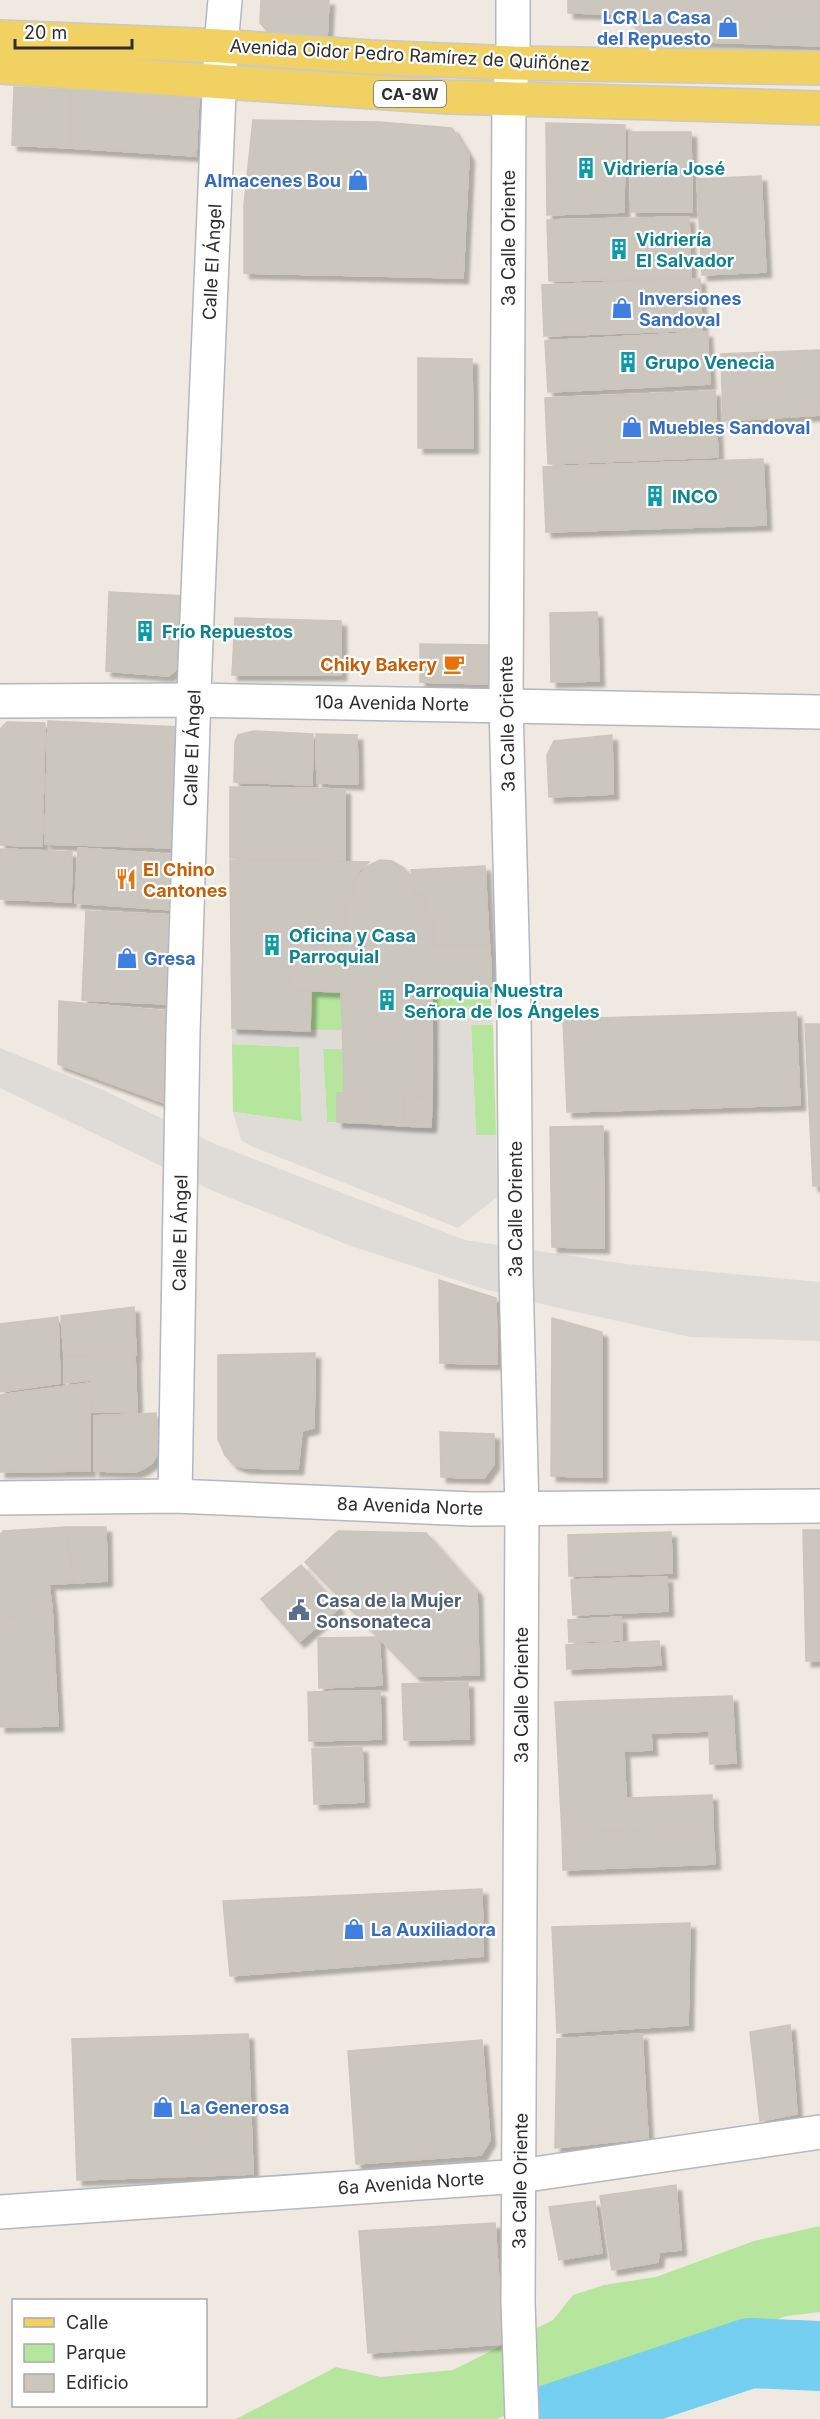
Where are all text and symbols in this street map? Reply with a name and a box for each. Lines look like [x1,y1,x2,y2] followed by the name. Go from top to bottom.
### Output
[597,7,711,49] place label: LCR La Casa del Repuesto
[15,12,132,50] scale bar
[716,15,740,39] shop icon: LCR La Casa del Repuesto
[24,22,67,43] text: 20 m
[229,35,591,75] street label: Avenida Oidor Pedro Ramírez de Quiñónez
[374,81,446,107] road number: CA-8W
[574,156,598,180] building icon: Vidriería José
[603,158,725,179] place label: Vidriería José
[346,168,370,192] shop icon: Almacenes Bou
[204,170,341,191] place label: Almacenes Bou
[498,170,519,306] street label: 3a Calle Oriente
[197,203,226,321] street label: Calle El Ángel
[636,229,734,271] place label: Vidriería El Salvador
[607,237,631,261] building icon: Vidriería El Salvador
[639,288,741,330] place label: Inversiones Sandoval
[610,296,634,320] shop icon: Inversiones Sandoval
[616,350,640,374] building icon: Grupo Venecia
[645,352,775,373] place label: Grupo Venecia
[620,415,644,439] shop icon: Muebles Sandoval
[649,417,810,438] place label: Muebles Sandoval
[643,484,667,508] building icon: INCO
[672,486,718,507] place label: INCO
[133,619,157,643] building icon: Frío Repuestos
[162,621,293,642] place label: Frío Repuestos
[442,652,466,676] cafe icon: Chiky Bakery
[320,654,437,675] place label: Chiky Bakery
[495,656,519,792] street label: 3a Calle Oriente
[178,689,205,807] street label: Calle El Ángel
[315,691,469,715] street label: 10a Avenida Norte
[143,859,227,901] place label: El Chino Cantones
[114,867,138,891] restaurant icon: El Chino Cantones
[289,925,416,967] place label: Oficina y Casa Parroquial
[260,933,284,957] building icon: Oficina y Casa Parroquial
[115,946,139,970] shop icon: Gresa
[144,948,196,969] place label: Gresa
[404,980,600,1022] place label: Parroquia Nuestra Señora de los Ángeles
[375,988,399,1012] building icon: Parroquia Nuestra Señora de los Ángeles
[505,1141,526,1277] street label: 3a Calle Oriente
[167,1174,192,1292] street label: Calle El Ángel
[336,1493,484,1519] street label: 8a Avenida Norte
[316,1590,461,1632] place label: Casa de la Mujer Sonsonateca
[287,1598,311,1622] public building icon: Casa de la Mujer Sonsonateca
[511,1627,532,1763] street label: 3a Calle Oriente
[342,1917,366,1941] shop icon: La Auxiliadora
[371,1919,496,1940] place label: La Auxiliadora
[151,2095,175,2119] shop icon: La Generosa
[180,2097,290,2118] place label: La Generosa
[508,2113,532,2249] street label: 3a Calle Oriente
[337,2167,485,2199] street label: 6a Avenida Norte
[12,2299,207,2407] legend
[66,2312,108,2333] text: Calle
[66,2342,126,2363] text: Parque
[66,2372,129,2393] text: Edificio

